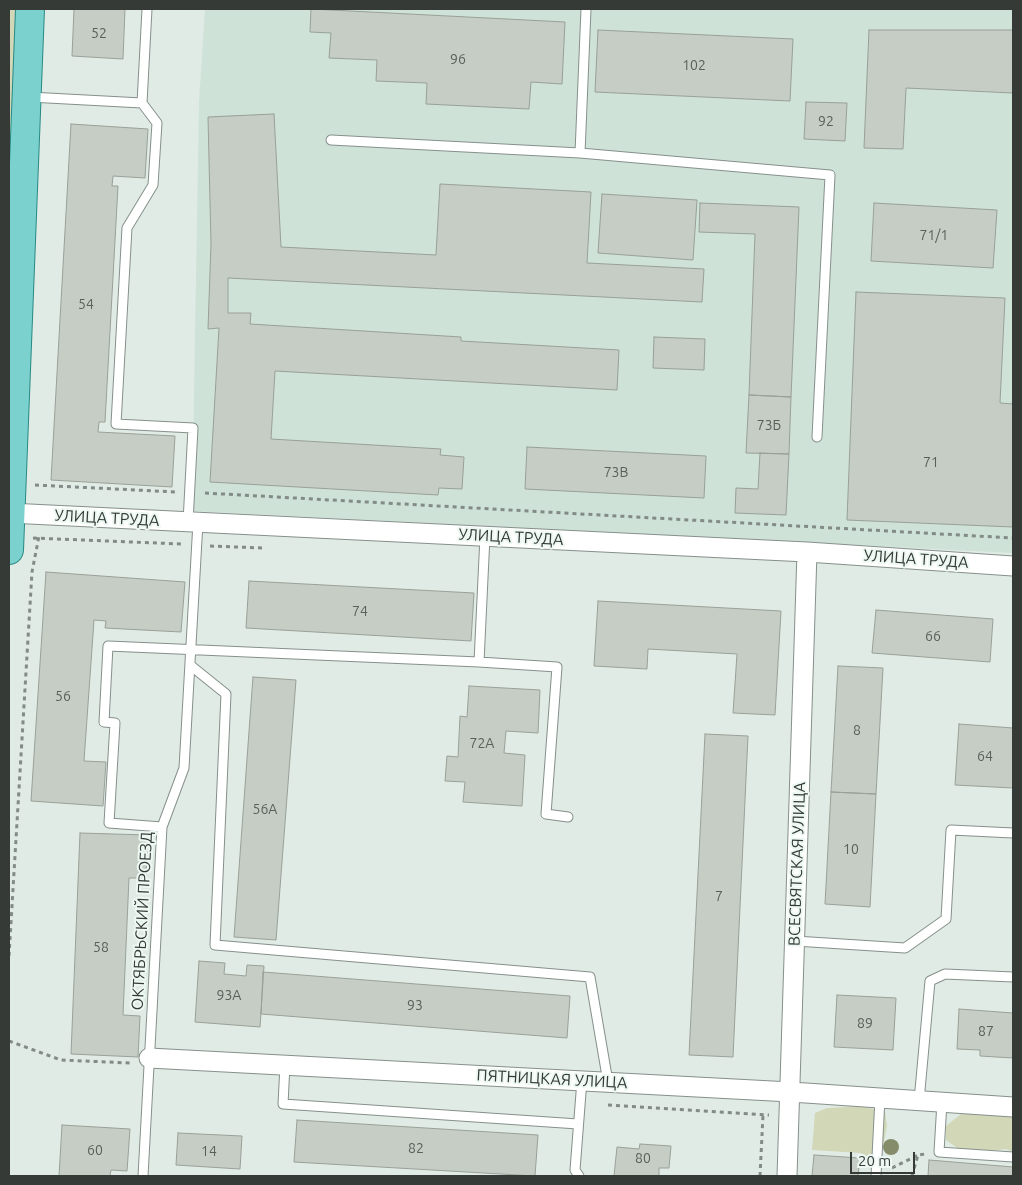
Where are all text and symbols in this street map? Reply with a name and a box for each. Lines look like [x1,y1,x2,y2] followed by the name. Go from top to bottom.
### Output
[91,25,107,41] house number: 52
[450,51,466,67] house number: 96
[682,57,706,73] house number: 102
[818,113,834,129] house number: 92
[920,227,948,243] house number: 71/1
[78,296,94,312] house number: 54
[757,417,781,433] house number: 73Б
[923,454,939,470] house number: 71
[604,464,628,480] house number: 73В
[54,506,160,530] street label: УЛИЦА ТРУДА
[458,525,564,549] street label: УЛИЦА ТРУДА
[863,546,969,572] street label: УЛИЦА ТРУДА
[352,603,368,619] house number: 74
[925,628,941,644] house number: 66
[55,688,71,704] house number: 56
[853,722,861,738] house number: 8
[470,735,494,751] house number: 72А
[977,748,993,764] house number: 64
[785,782,809,946] street label: ВСЕСВЯТСКАЯ УЛИЦА
[253,801,277,817] house number: 56А
[128,831,156,1011] street label: ОКТЯБРЬСКИЙ ПРОЕЗД
[843,841,859,857] house number: 10
[715,888,723,904] house number: 7
[93,939,109,955] house number: 58
[217,987,241,1003] house number: 93А
[407,997,423,1013] house number: 93
[857,1015,873,1031] house number: 89
[978,1023,994,1039] house number: 87
[476,1065,628,1093] street label: ПЯТНИЦКАЯ УЛИЦА
[408,1140,424,1156] house number: 82
[87,1142,103,1158] house number: 60
[852,1142,917,1174] scale bar
[201,1143,217,1159] house number: 14
[635,1150,651,1166] house number: 80
[858,1152,891,1169] text: 20 m

